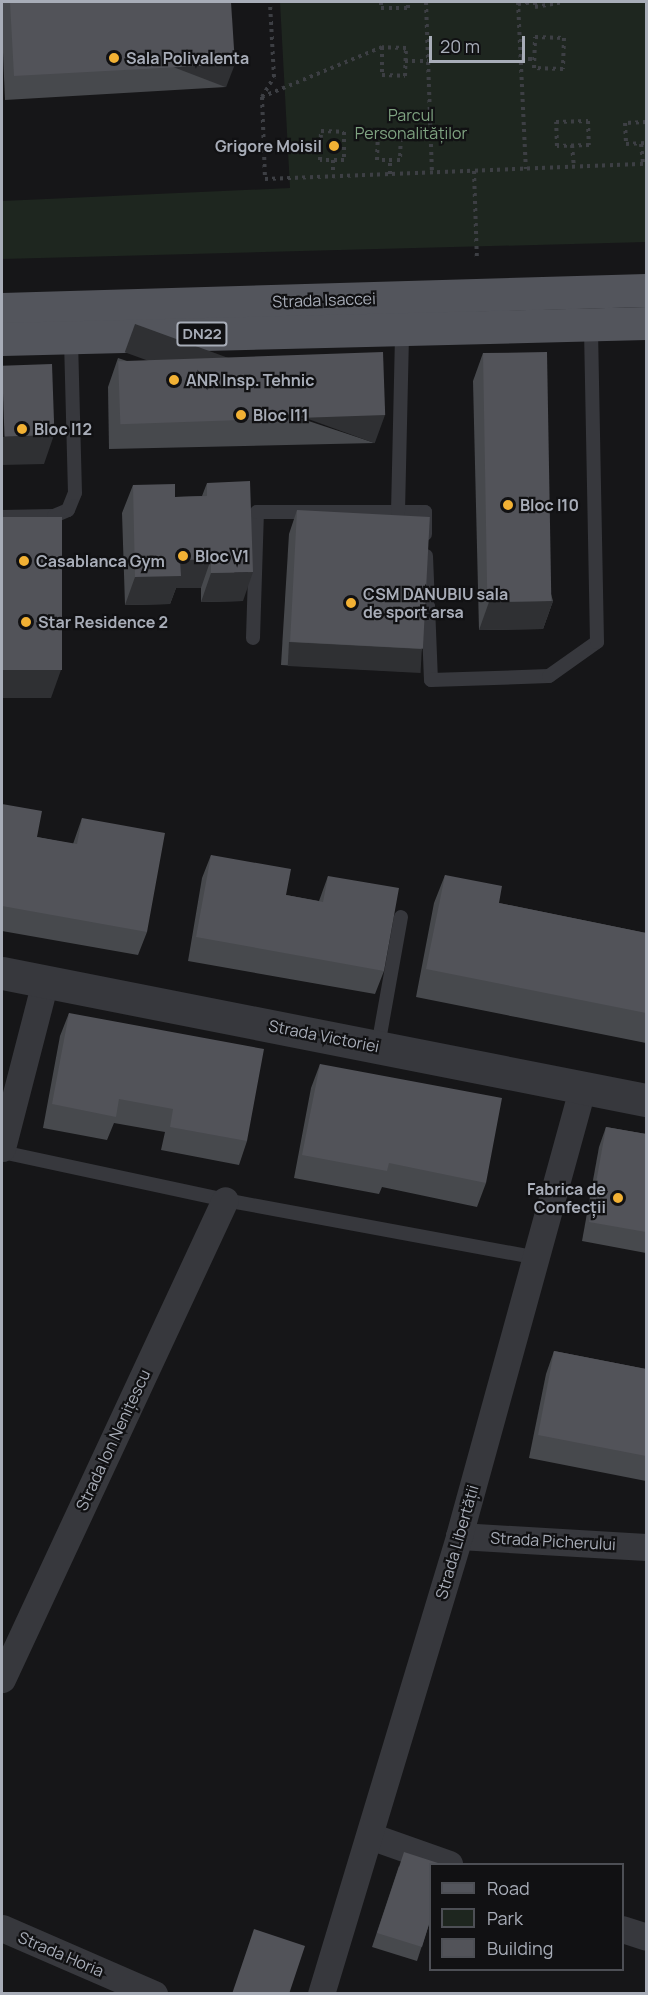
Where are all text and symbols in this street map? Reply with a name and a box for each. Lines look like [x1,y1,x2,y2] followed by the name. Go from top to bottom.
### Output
[432,24,528,62] scale bar
[440,34,480,58] text: 20 m
[126,48,249,68] place label: Sala Polivalenta
[107,51,121,65] marker: Sala Polivalenta
[355,105,467,143] park label: Parcul Personalităților
[215,136,322,156] place label: Grigore Moisil
[327,139,341,153] marker: Grigore Moisil
[272,289,376,311] street label: Strada Isaccei
[175,322,229,346] road number: DN22
[186,370,314,390] place label: ANR Insp. Tehnic
[167,373,181,387] marker: ANR Insp. Tehnic
[253,405,308,425] place label: Bloc I11
[234,408,248,422] marker: Bloc I11
[34,419,92,439] place label: Bloc I12
[15,422,29,436] marker: Bloc I12
[520,495,579,515] place label: Bloc I10
[501,498,515,512] marker: Bloc I10
[195,546,249,566] place label: Bloc V1
[176,549,190,563] marker: Bloc V1
[36,551,165,571] place label: Casablanca Gym
[17,554,31,568] marker: Casablanca Gym
[363,584,508,622] place label: CSM DANUBIU sala de sport arsa
[344,596,358,610] marker: CSM DANUBIU sala de sport arsa
[38,612,168,632] place label: Star Residence 2
[19,615,33,629] marker: Star Residence 2
[267,1016,381,1056] street label: Strada Victoriei
[527,1179,606,1217] place label: Fabrica de Confecții
[611,1191,625,1205] marker: Fabrica de Confecții
[72,1366,154,1514] street label: Strada Ion Nenițescu
[432,1483,482,1601] street label: Strada Libertății
[490,1528,616,1554] street label: Strada Picherului
[429,1863,624,1971] legend
[487,1876,530,1900] text: Road
[487,1906,523,1930] text: Park
[15,1927,107,1981] street label: Strada Horia
[487,1936,553,1960] text: Building

